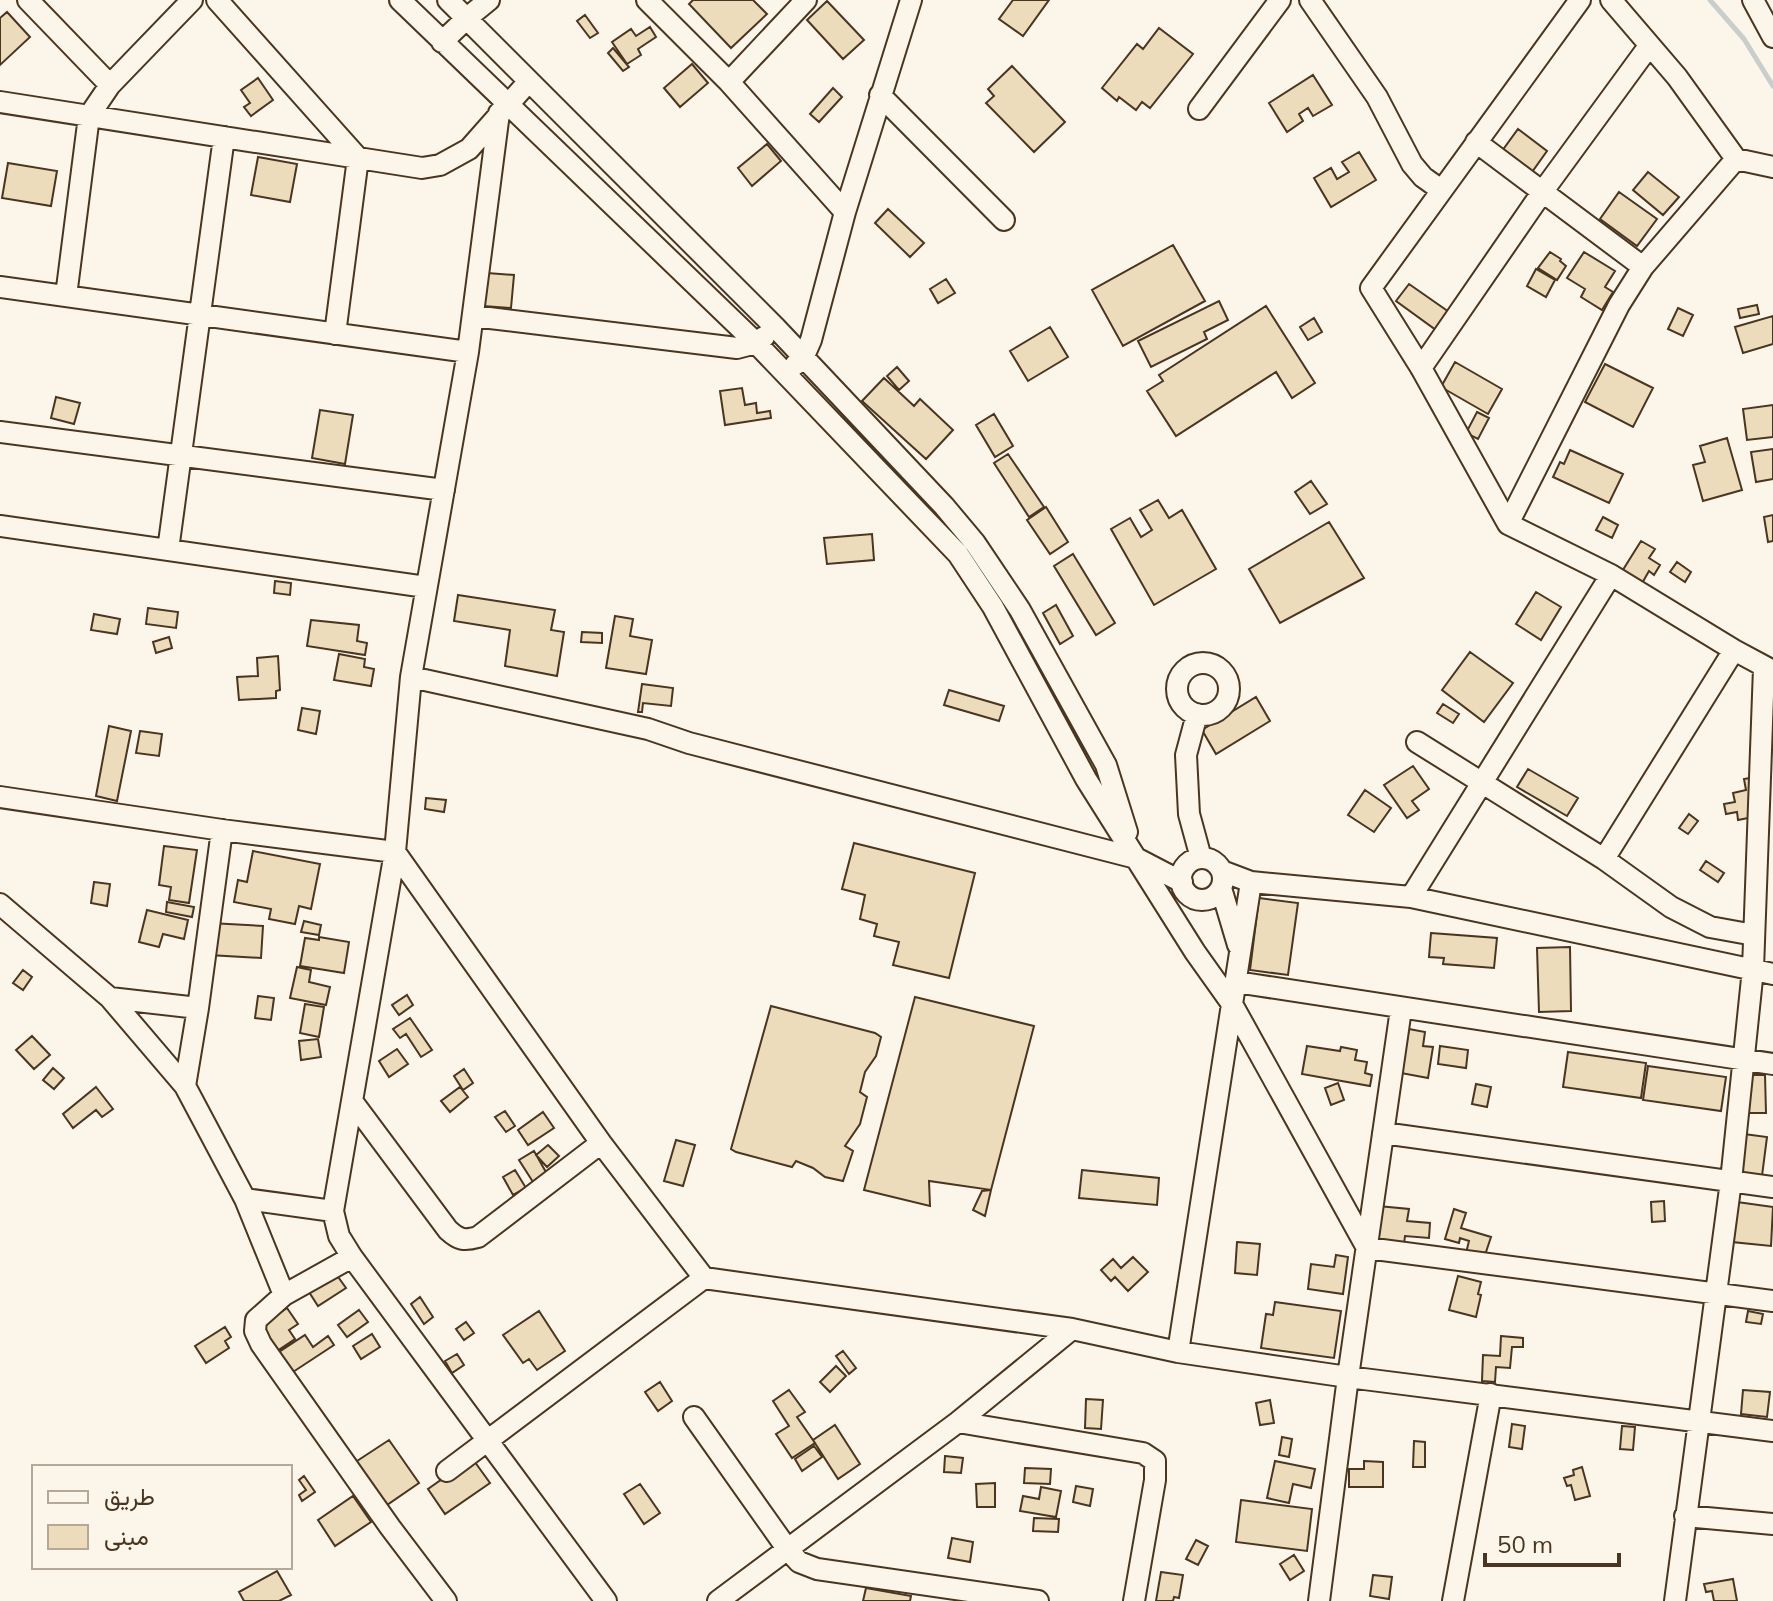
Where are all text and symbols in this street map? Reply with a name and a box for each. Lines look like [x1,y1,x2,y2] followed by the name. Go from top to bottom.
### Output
[32,1465,292,1569] legend
[104,1481,155,1512] text: طريق
[1485,1517,1619,1567] scale bar
[104,1521,149,1551] text: مبنى
[1497,1529,1553,1559] text: 50 m

